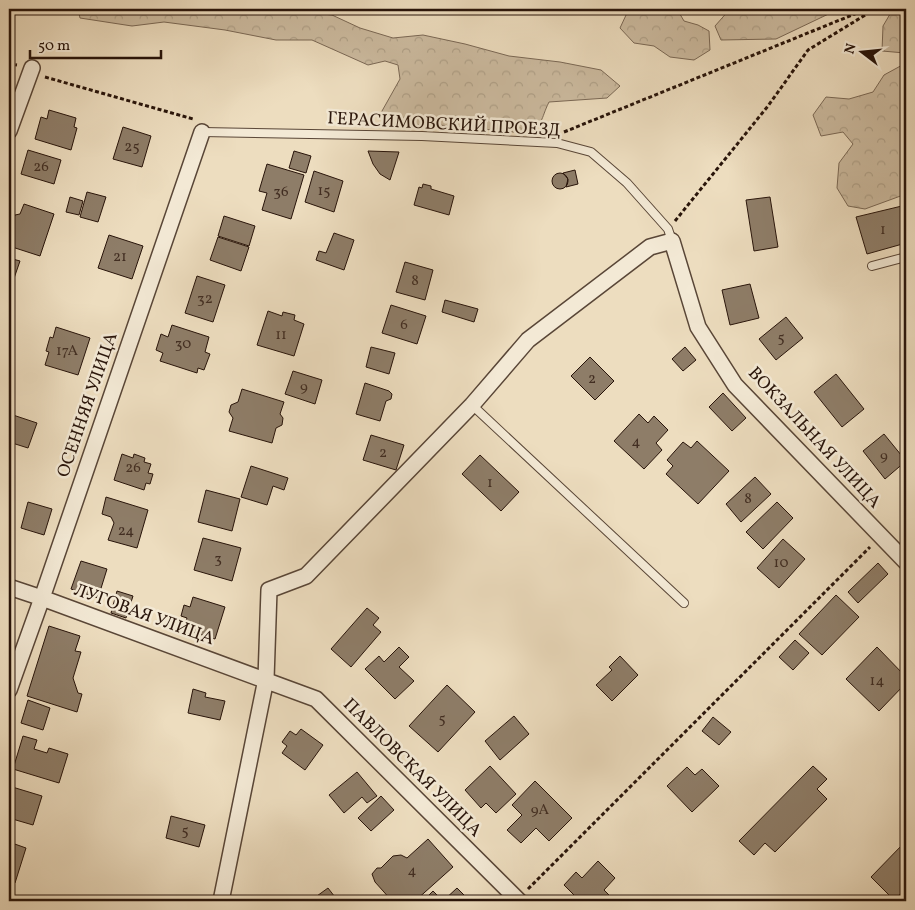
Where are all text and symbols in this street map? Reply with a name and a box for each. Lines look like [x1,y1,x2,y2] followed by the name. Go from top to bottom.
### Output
[30,28,161,60] scale bar
[838,28,888,78] north arrow
[38,36,70,57] text: 50 m
[840,41,861,56] text: N
[327,106,561,144] street label: ГЕРАСИМОВСКИЙ ПРОЕЗД
[124,137,140,158] house number: 25
[33,157,49,178] house number: 26
[317,181,331,202] house number: 15
[273,182,289,203] house number: 36
[880,220,886,241] house number: 1
[113,247,127,268] house number: 21
[411,271,419,292] house number: 8
[197,289,213,310] house number: 32
[400,315,408,336] house number: 6
[275,325,287,346] house number: 11
[777,328,785,349] house number: 5
[51,329,125,481] street label: ОСЕННЯЯ УЛИЦА
[175,334,191,355] house number: 30
[56,341,79,362] house number: 17А
[742,362,887,515] street label: ВОКЗАЛЬНАЯ УЛИЦА
[588,369,596,390] house number: 2
[300,377,308,398] house number: 9
[632,432,641,453] house number: 4
[379,443,387,464] house number: 2
[880,446,888,467] house number: 9
[125,458,141,479] house number: 26
[487,473,493,494] house number: 1
[744,489,752,510] house number: 8
[118,521,134,542] house number: 24
[214,549,222,570] house number: 3
[774,553,788,574] house number: 10
[70,578,218,652] street label: ЛУГОВАЯ УЛИЦА
[870,671,884,692] house number: 14
[337,693,487,843] street label: ПАВЛОВСКАЯ УЛИЦА
[438,709,446,730] house number: 5
[531,800,550,821] house number: 9А
[181,821,189,842] house number: 5
[408,861,417,882] house number: 4

